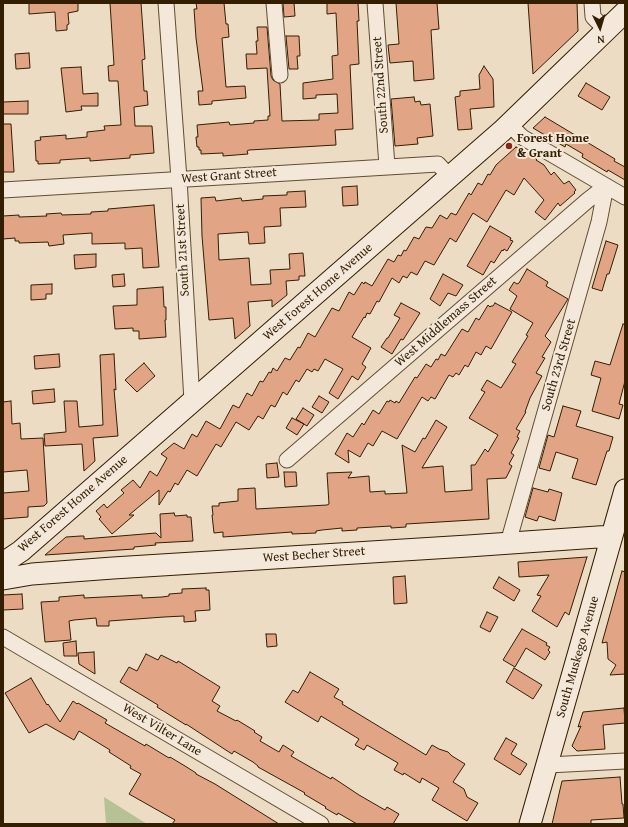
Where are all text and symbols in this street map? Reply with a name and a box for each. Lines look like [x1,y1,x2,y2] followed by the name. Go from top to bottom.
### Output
[580,8,620,48] north arrow
[597,32,605,48] text: N
[370,36,392,134] street label: South 22nd Street
[517,131,589,162] place label: Forest Home & Grant
[504,141,514,151] marker: Forest Home & Grant
[181,165,277,187] street label: West Grant Street
[173,203,193,297] street label: South 21st Street
[260,240,376,344] street label: West Forest Home Avenue
[392,273,500,371] street label: West Middlemass Street
[538,317,580,413] street label: South 23rd Street
[15,452,131,556] street label: West Forest Home Avenue
[262,544,366,566] street label: West Becher Street
[553,594,603,720] street label: South Muskego Avenue
[119,700,205,760] street label: West Vilter Lane

